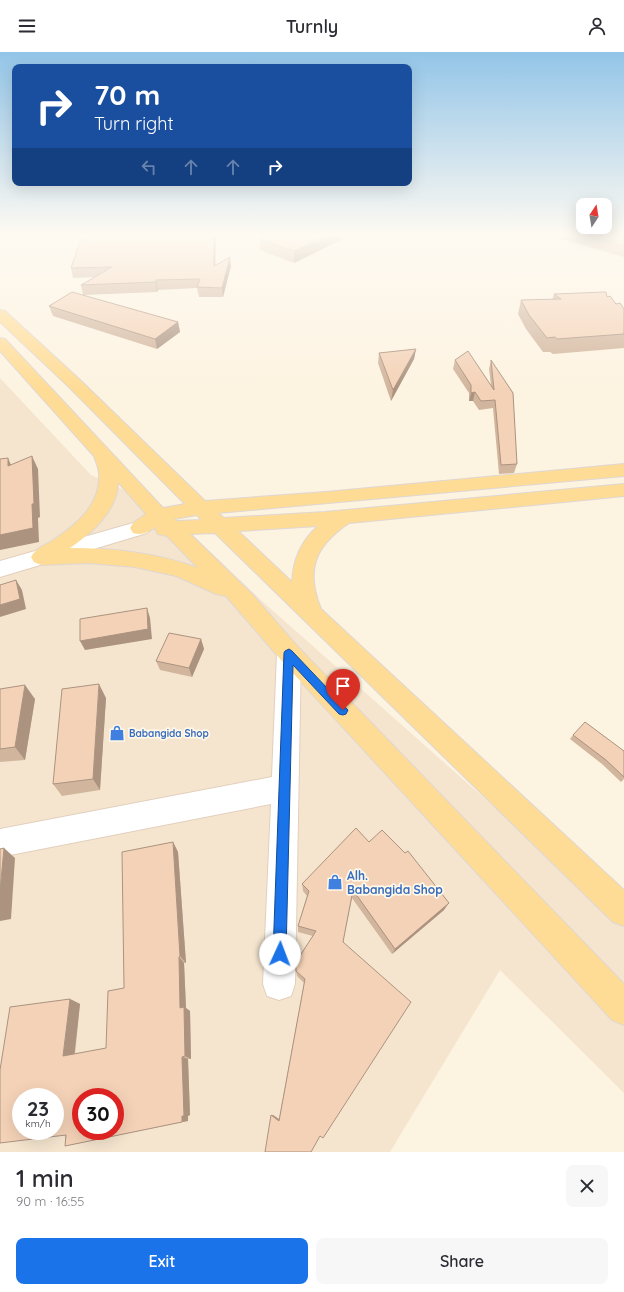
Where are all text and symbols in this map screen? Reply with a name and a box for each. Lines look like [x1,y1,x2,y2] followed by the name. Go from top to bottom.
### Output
[16,15,38,37] icon: menu
[286,15,338,38] text: Turnly
[586,15,608,37] icon: person
[94,77,160,112] text: 70 m
[28,80,80,132] icon: right
[94,112,174,135] text: Turn right
[138,156,160,178] icon: left
[180,156,202,178] icon: ahead
[222,156,244,178] icon: ahead
[264,156,286,178] icon: right
[576,198,612,234] north arrow
[576,198,612,234] map controls
[326,669,360,710] pin
[332,675,354,697] icon: arrive
[108,724,126,742] shop icon: Babangida Shop
[129,727,209,740] place label: Babangida Shop
[347,868,443,897] place label: Alh. Babangida Shop
[326,873,344,891] shop icon: Alh. Babangida Shop
[259,933,301,975] position arrow
[72,1088,124,1140] speed limit sign: 30
[27,1096,49,1121] text: 23
[25,1117,51,1130] text: km/h
[16,1163,74,1193] text: 1 min
[566,1165,608,1207] button: close
[16,1193,84,1209] text: 90 m · 16:55
[16,1238,308,1284] button: Exit
[316,1238,608,1284] button: Share

